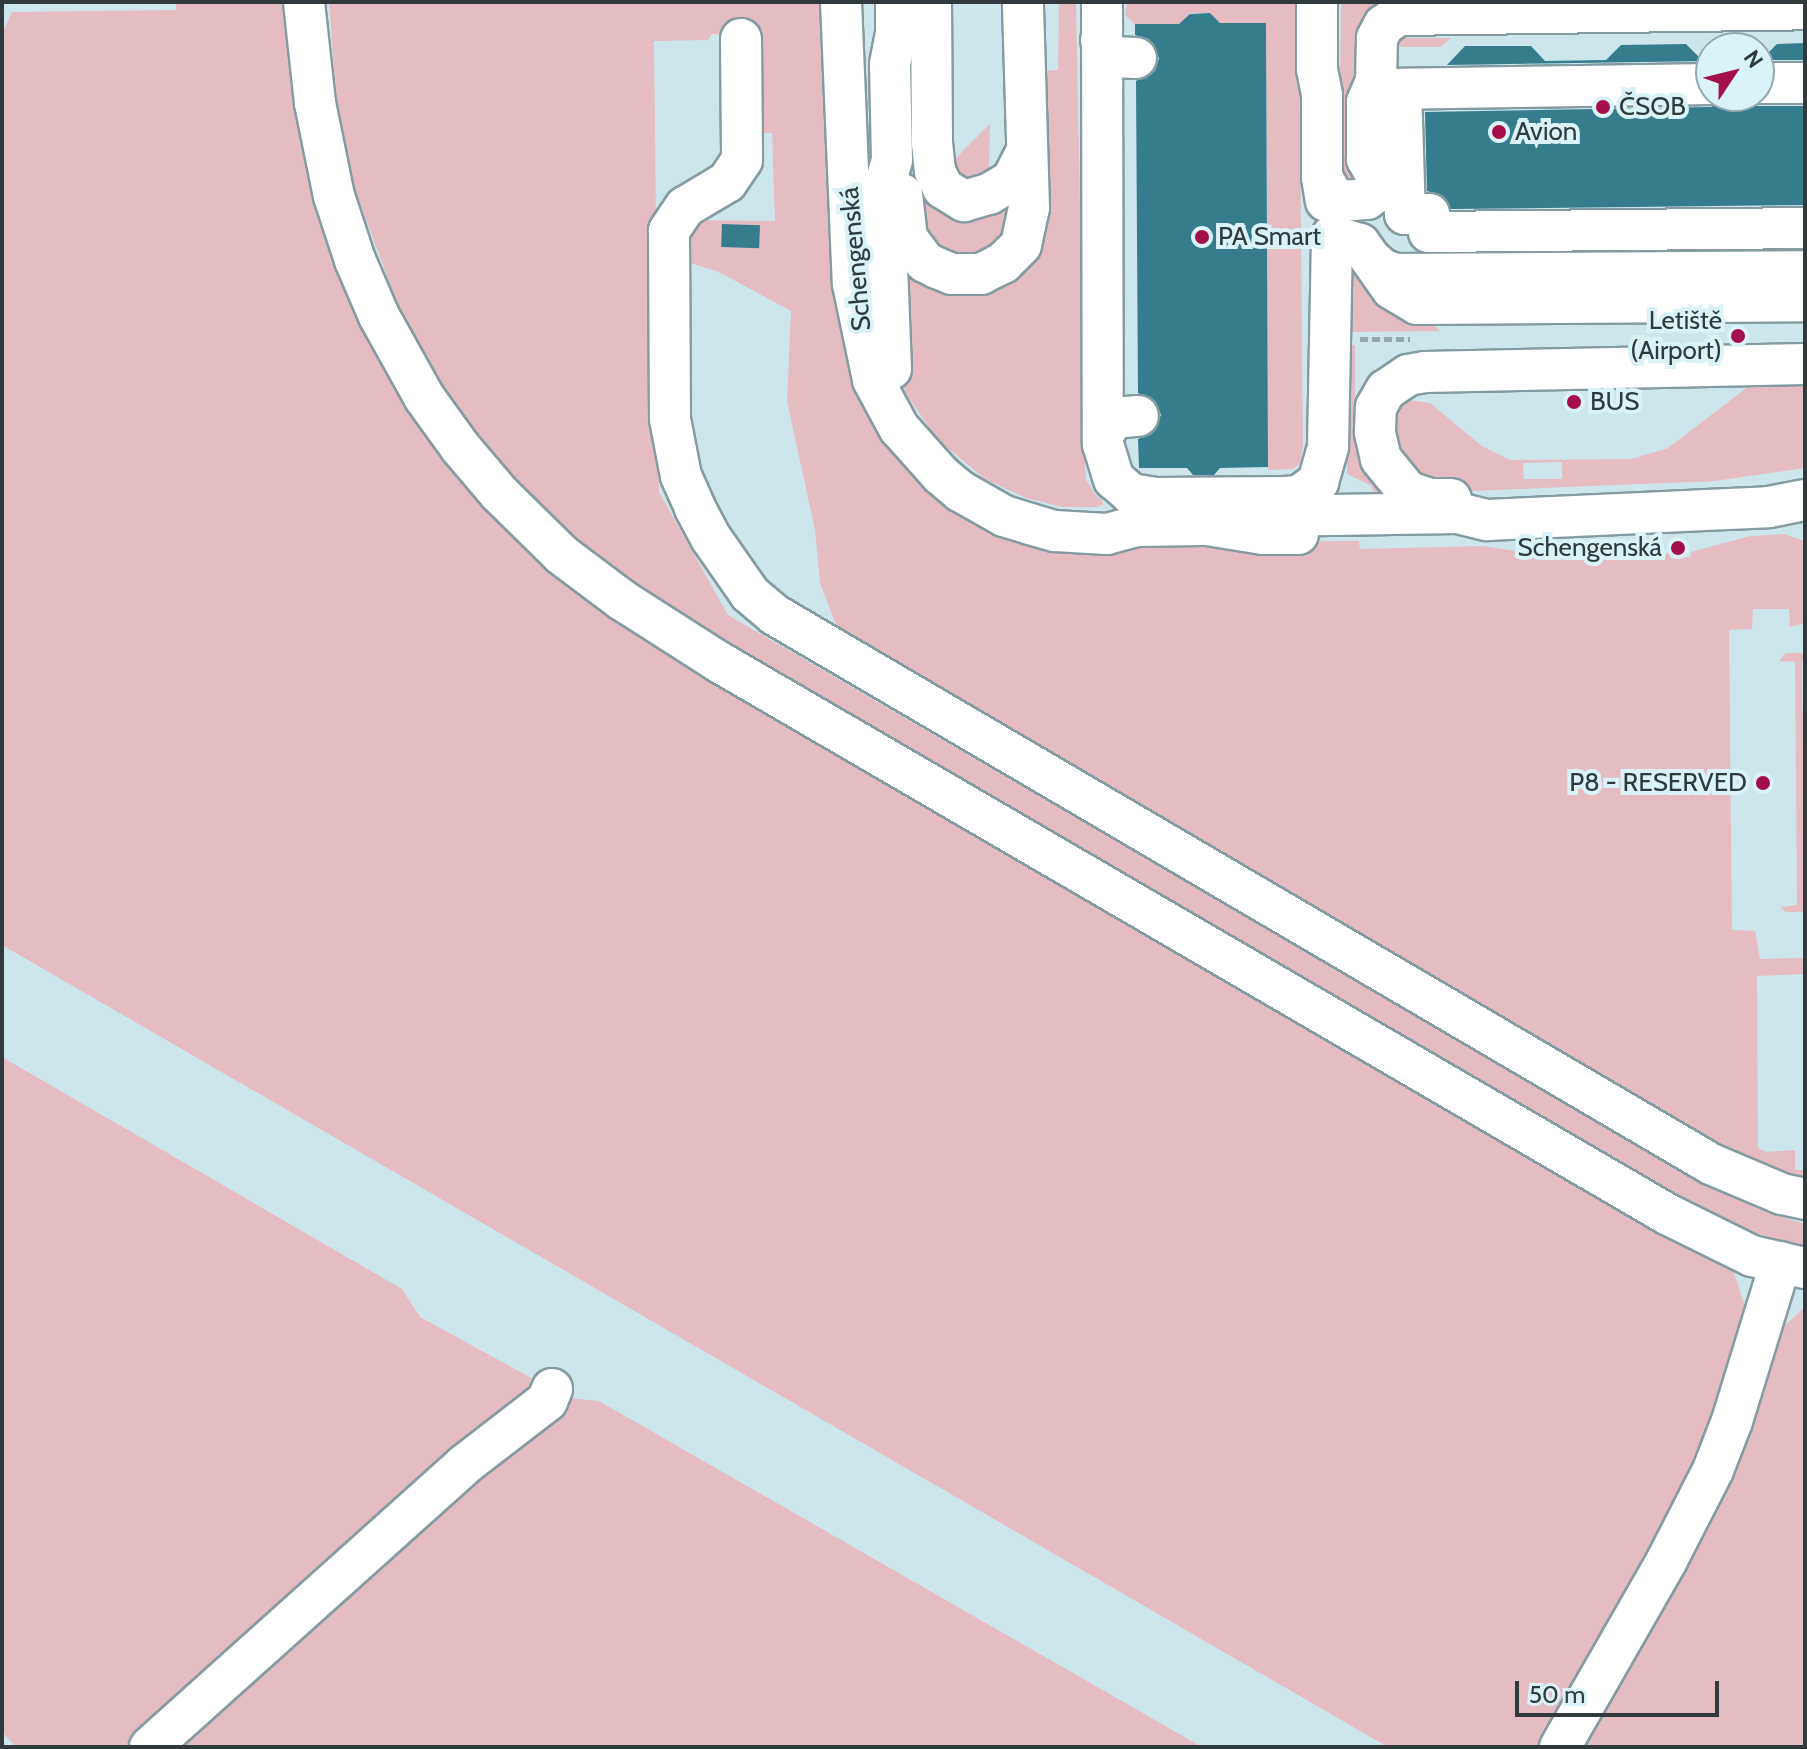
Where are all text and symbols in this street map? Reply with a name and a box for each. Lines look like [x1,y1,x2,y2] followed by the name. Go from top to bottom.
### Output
[1695,32,1775,112] north arrow
[1738,45,1769,73] text: N
[1619,91,1686,123] place label: ČSOB
[1594,98,1612,116] marker: ČSOB
[1515,116,1577,148] place label: Avion
[1490,123,1508,141] marker: Avion
[834,186,878,332] street label: Schengenská
[1218,221,1321,253] place label: PA Smart
[1193,228,1211,246] marker: PA Smart
[1630,305,1722,366] place label: Letiště (Airport)
[1729,327,1747,345] marker: Letiště (Airport)
[1590,386,1640,418] place label: BUS
[1565,393,1583,411] marker: BUS
[1518,532,1662,564] place label: Schengenská
[1669,539,1687,557] marker: Schengenská
[1569,767,1747,799] place label: P8 - RESERVED
[1754,774,1772,792] marker: P8 - RESERVED
[1519,1665,1723,1715] scale bar
[1529,1680,1585,1709] text: 50 m

